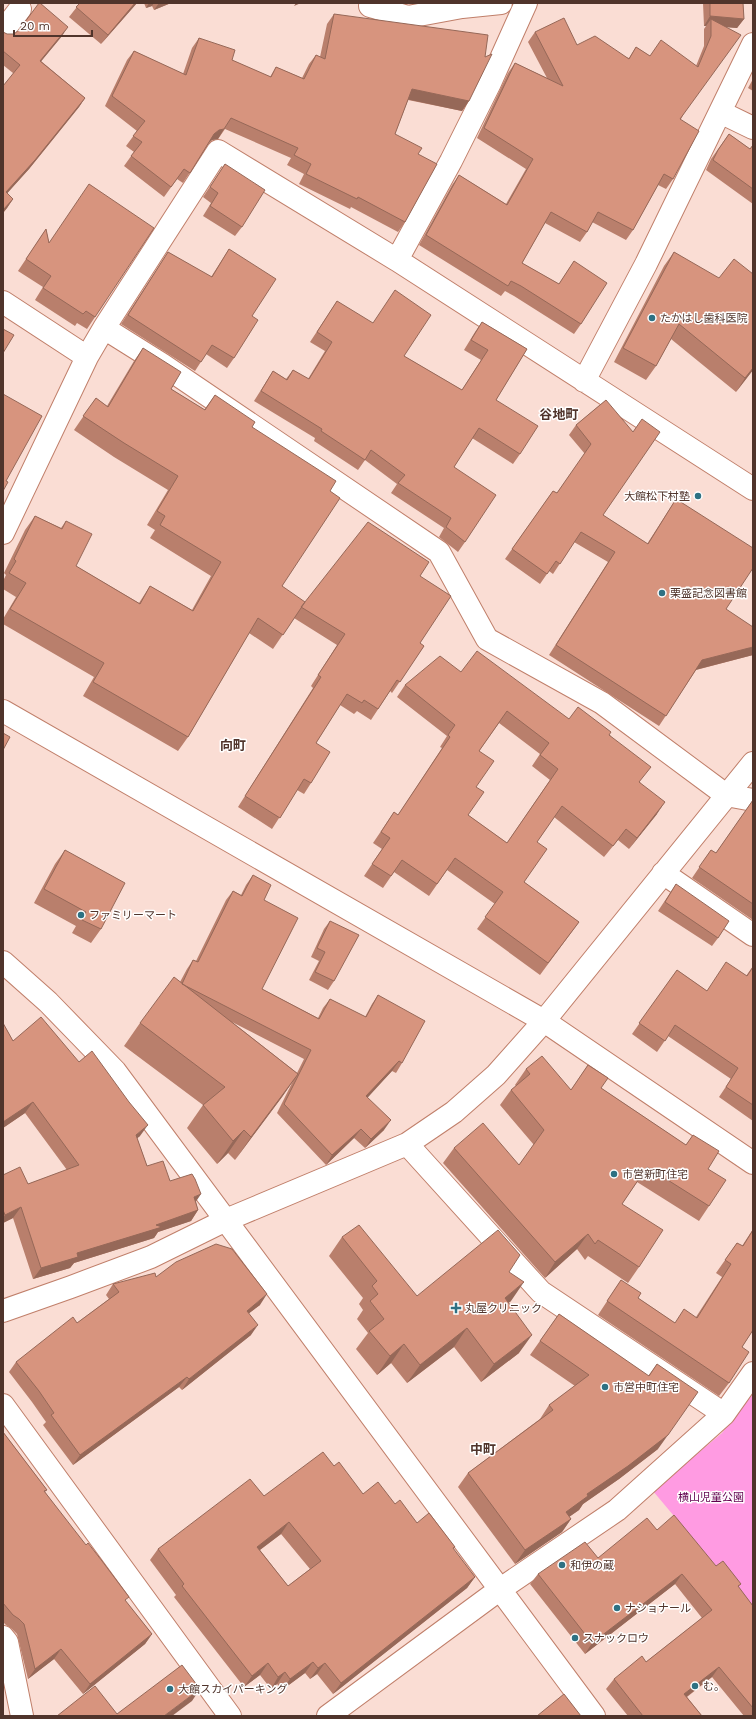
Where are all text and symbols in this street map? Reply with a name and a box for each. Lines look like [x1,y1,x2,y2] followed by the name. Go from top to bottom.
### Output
[14,12,92,38] scale bar
[20,19,50,33] text: 20 m
[660,312,748,325] place label: たかはし歯科医院
[647,313,657,323] marker: たかはし歯科医院
[539,407,579,422] district label: 谷地町
[624,490,690,503] place label: 大館松下村塾
[693,491,703,501] marker: 大館松下村塾
[670,587,747,600] place label: 栗盛記念図書館
[657,588,667,598] marker: 栗盛記念図書館
[220,738,246,753] district label: 向町
[89,909,177,922] place label: ファミリーマート
[76,910,86,920] marker: ファミリーマート
[622,1168,688,1181] place label: 市営新町住宅
[609,1169,619,1179] marker: 市営新町住宅
[450,1302,462,1314] marker: 丸屋クリニック
[465,1302,542,1315] place label: 丸屋クリニック
[613,1381,679,1394] place label: 市営中町住宅
[600,1382,610,1392] marker: 市営中町住宅
[470,1442,496,1457] district label: 中町
[678,1491,744,1504] park label: 横山児童公園
[570,1559,614,1572] place label: 和伊の蔵
[557,1560,567,1570] marker: 和伊の蔵
[625,1602,691,1615] place label: ナショナール
[612,1603,622,1613] marker: ナショナール
[583,1632,649,1645] place label: スナックロウ
[570,1633,580,1643] marker: スナックロウ
[703,1680,725,1693] place label: む。
[690,1681,700,1691] marker: む。
[178,1683,287,1696] place label: 大館スカイパーキング
[165,1684,175,1694] marker: 大館スカイパーキング

